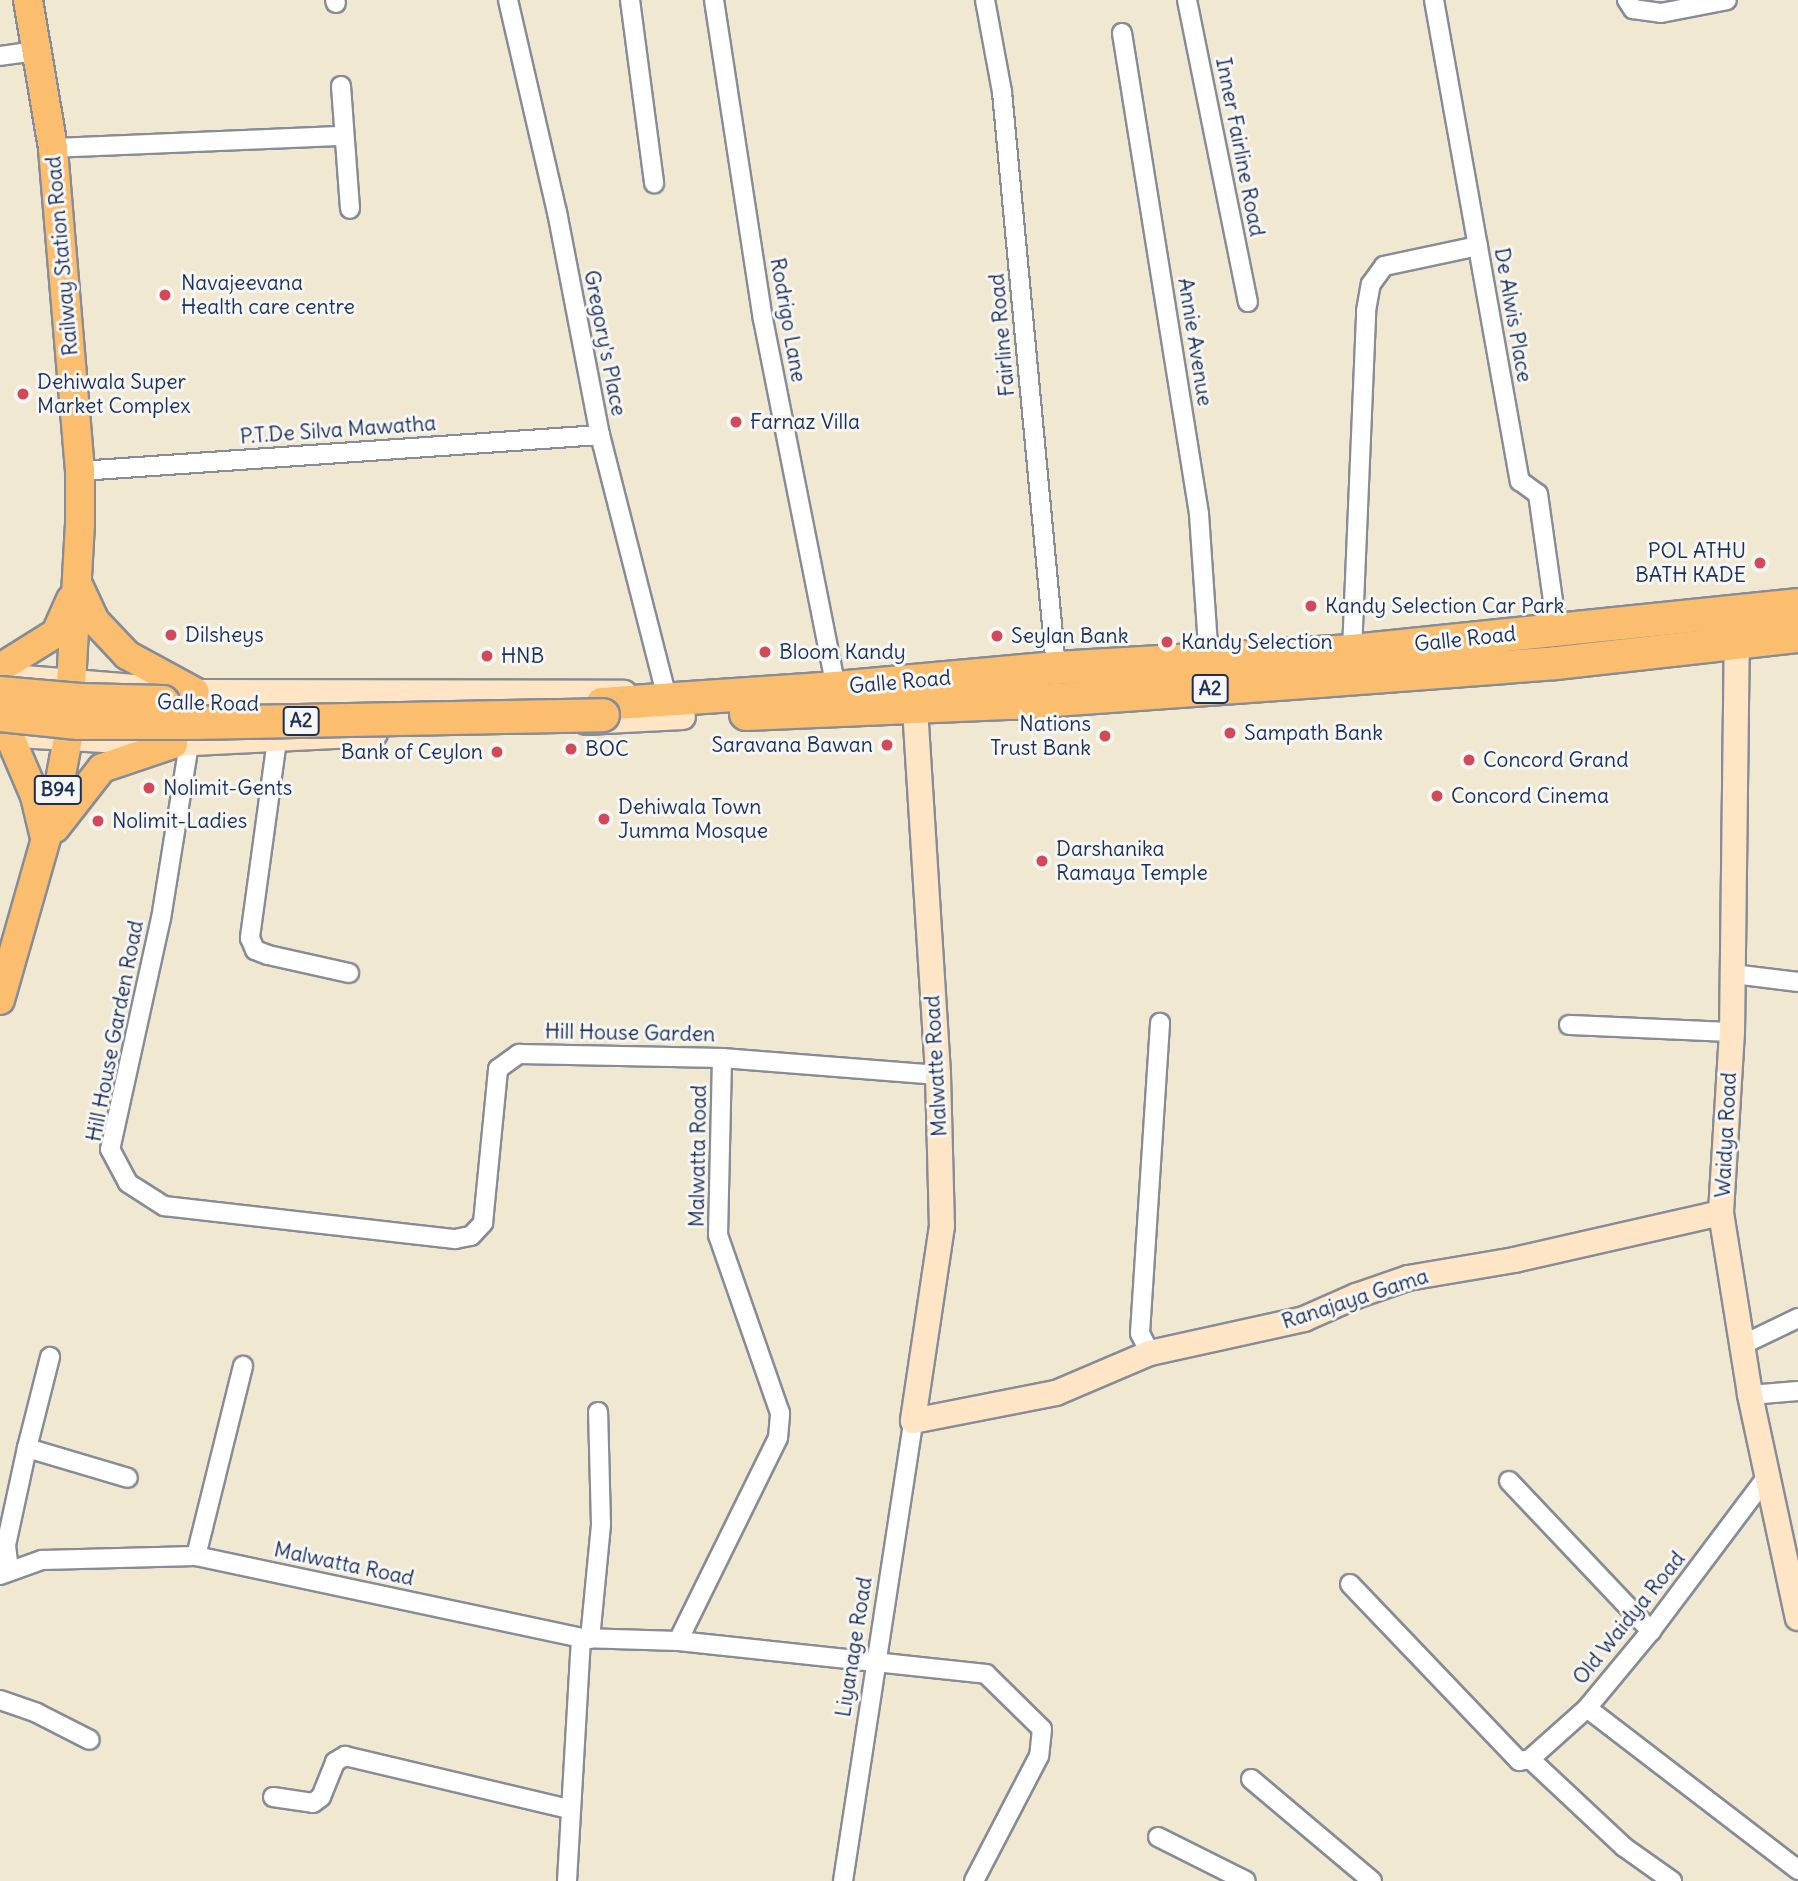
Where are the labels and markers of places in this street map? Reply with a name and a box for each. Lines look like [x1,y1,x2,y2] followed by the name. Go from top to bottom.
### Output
[181,270,355,320] place label: Navajeevana Health care centre
[155,285,175,305] marker: Navajeevana Health care centre
[37,369,191,419] place label: Dehiwala Super Market Complex
[15,386,31,402] marker: Dehiwala Super Market Complex
[750,409,860,435] place label: Farnaz Villa
[728,414,744,430] marker: Farnaz Villa
[1635,538,1746,588] place label: POL ATHU BATH KADE
[1752,555,1768,571] marker: POL ATHU BATH KADE
[1325,593,1564,619] place label: Kandy Selection Car Park
[1303,598,1319,614] marker: Kandy Selection Car Park
[185,622,264,648] place label: Dilsheys
[1011,623,1128,649] place label: Seylan Bank
[163,627,179,643] marker: Dilsheys
[989,628,1005,644] marker: Seylan Bank
[1181,629,1333,655] place label: Kandy Selection
[1159,634,1175,650] marker: Kandy Selection
[779,639,906,665] place label: Bloom Kandy
[501,643,544,669] place label: HNB
[757,644,773,660] marker: Bloom Kandy
[479,648,495,664] marker: HNB
[990,711,1091,761] place label: Nations Trust Bank
[1244,720,1383,746] place label: Sampath Bank
[1222,725,1238,741] marker: Sampath Bank
[1097,728,1113,744] marker: Nations Trust Bank
[711,732,873,758] place label: Saravana Bawan
[585,736,629,762] place label: BOC
[879,737,895,753] marker: Saravana Bawan
[341,739,483,765] place label: Bank of Ceylon
[563,741,579,757] marker: BOC
[489,744,505,760] marker: Bank of Ceylon
[1483,747,1629,773] place label: Concord Grand
[1461,752,1477,768] marker: Concord Grand
[163,775,292,801] place label: Nolimit-Gents
[141,780,157,796] marker: Nolimit-Gents
[1451,783,1609,809] place label: Concord Cinema
[1429,788,1445,804] marker: Concord Cinema
[618,794,768,844] place label: Dehiwala Town Jumma Mosque
[112,808,247,834] place label: Nolimit-Ladies
[596,811,612,827] marker: Dehiwala Town Jumma Mosque
[90,813,106,829] marker: Nolimit-Ladies
[1056,836,1208,886] place label: Darshanika Ramaya Temple
[1034,853,1050,869] marker: Darshanika Ramaya Temple

